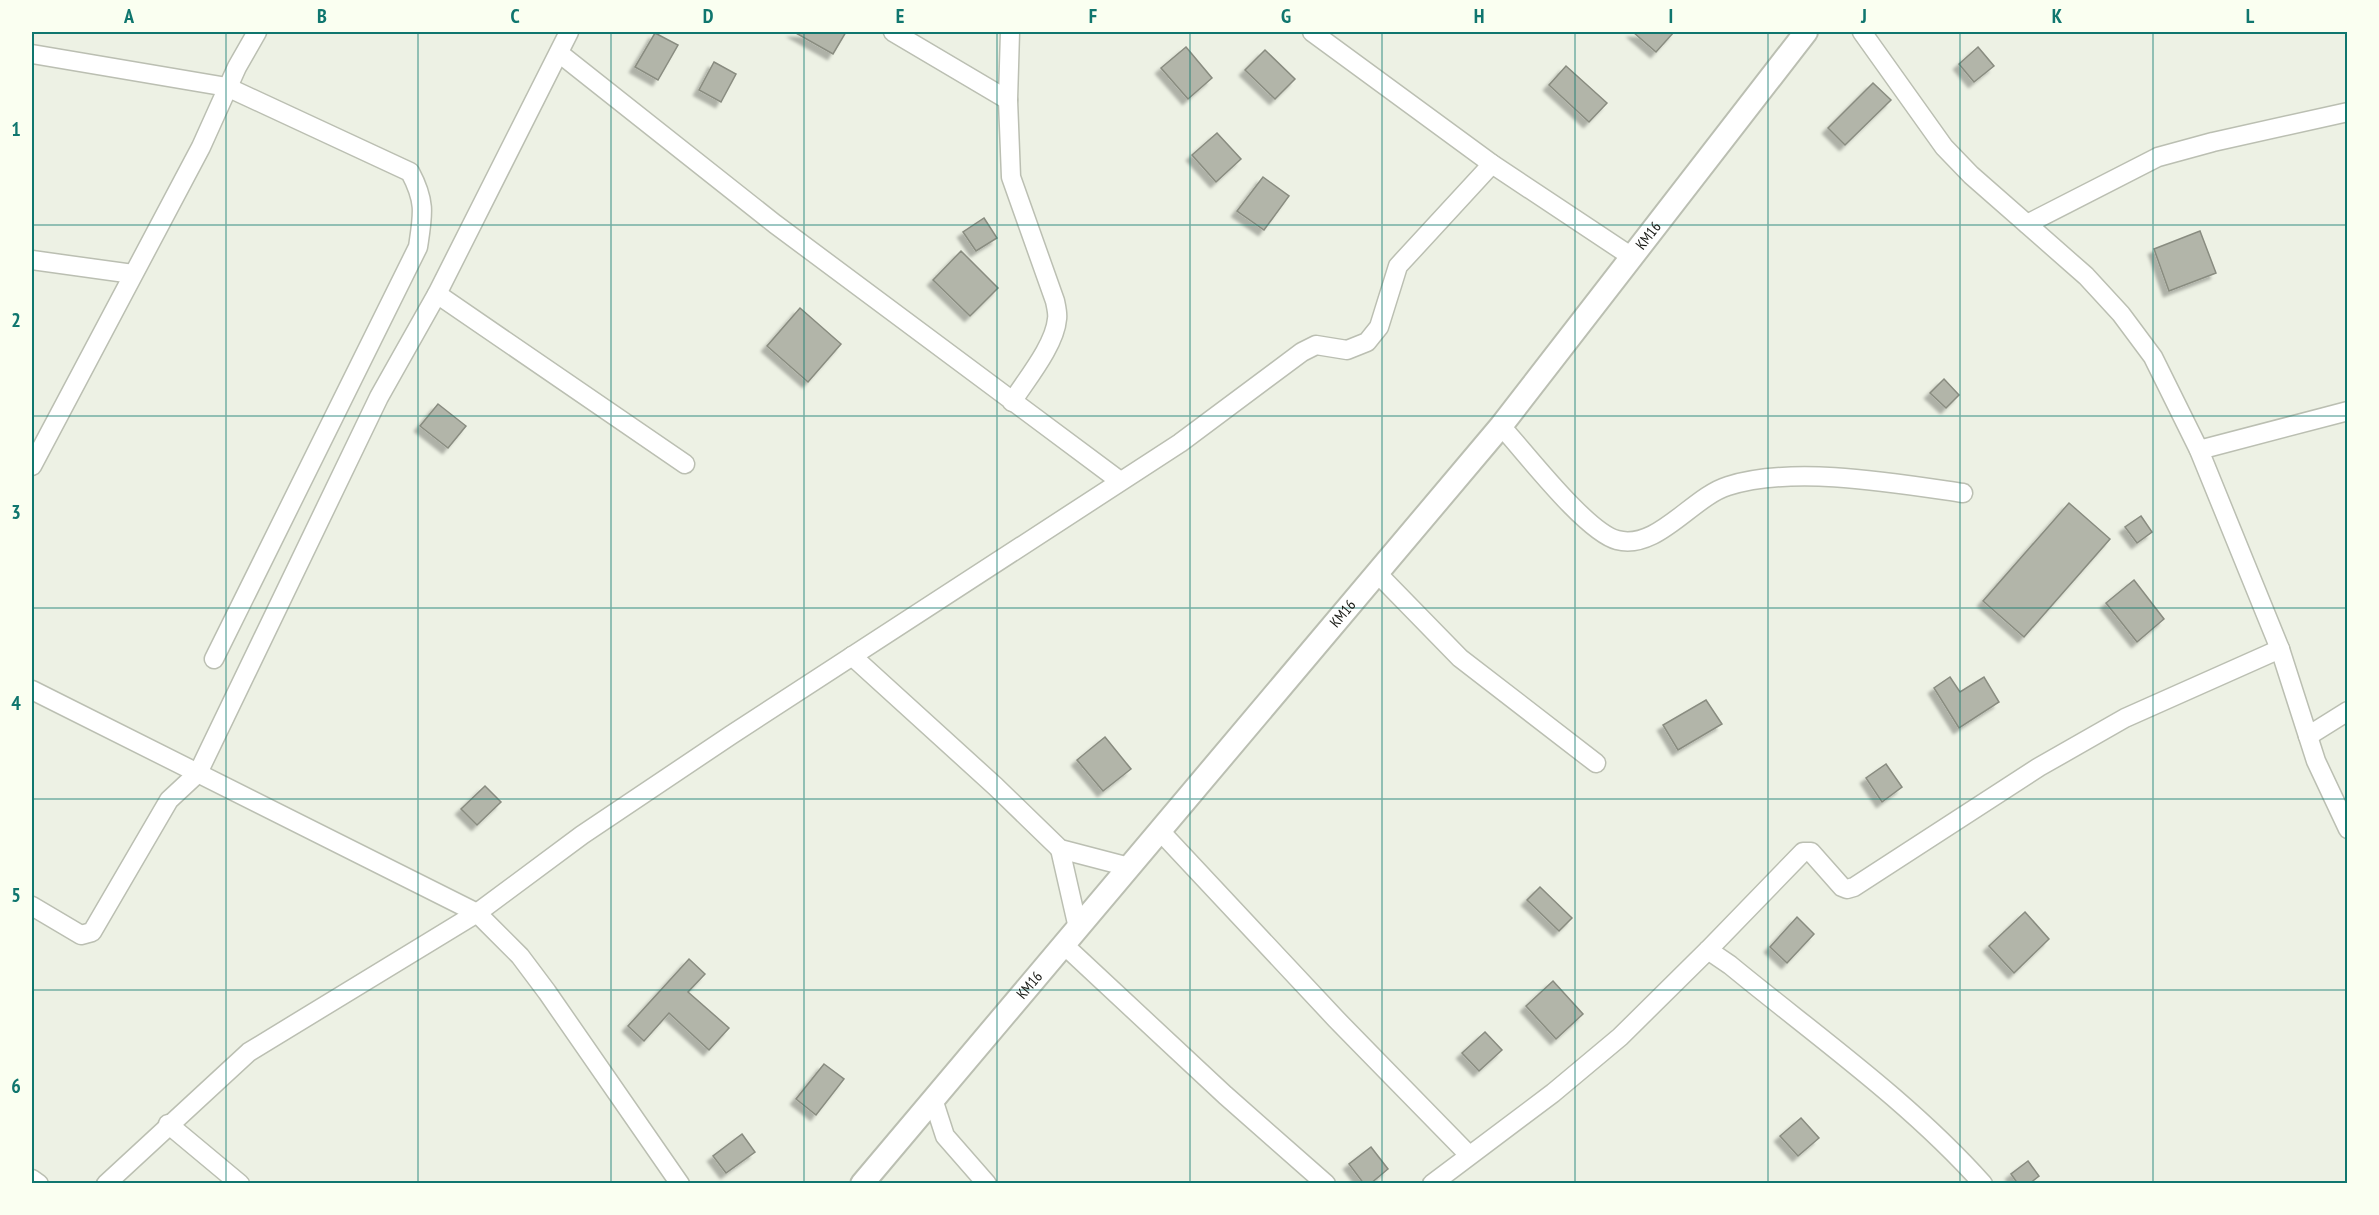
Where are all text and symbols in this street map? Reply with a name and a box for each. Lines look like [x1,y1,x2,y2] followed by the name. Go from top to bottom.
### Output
[123,3,135,29] text: A
[317,3,327,29] text: B
[510,3,520,29] text: C
[703,3,714,29] text: D
[896,3,904,29] text: E
[1089,3,1097,29] text: F
[1281,3,1291,29] text: G
[1474,3,1484,29] text: H
[1669,3,1673,29] text: I
[1860,3,1867,29] text: J
[2052,3,2063,29] text: K
[2246,3,2255,29] text: L
[11,116,21,142] text: 1
[1631,217,1665,253] street label: KM16
[11,307,21,333] text: 2
[11,499,21,525] text: 3
[1325,595,1360,631] street label: KM16
[11,690,21,716] text: 4
[11,882,21,908] text: 5
[1012,967,1046,1003] street label: KM16
[11,1073,21,1099] text: 6

